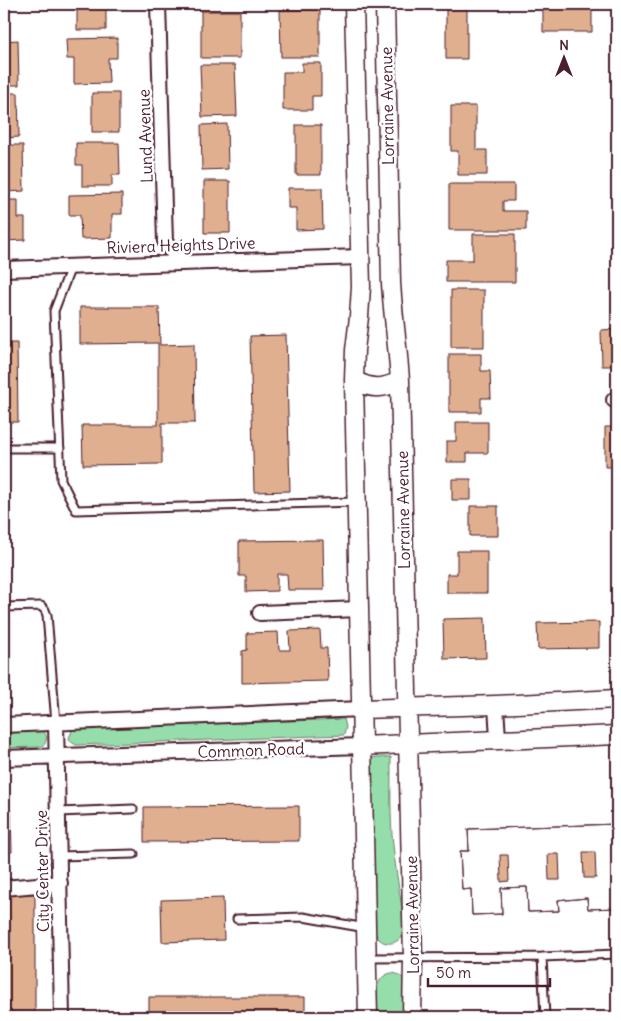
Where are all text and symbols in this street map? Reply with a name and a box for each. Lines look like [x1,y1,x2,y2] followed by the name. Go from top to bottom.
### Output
[538,32,588,82] north arrow
[559,36,569,54] text: N
[376,47,398,165] street label: Lorraine Avenue
[133,89,157,183] street label: Lund Avenue
[106,232,256,258] street label: Riviera Heights Drive
[392,451,414,569] street label: Lorraine Avenue
[197,738,305,762] street label: Common Road
[31,810,53,932] street label: City Center Drive
[401,856,423,974] street label: Lorraine Avenue
[428,956,551,988] scale bar
[436,963,471,982] text: 50 m

